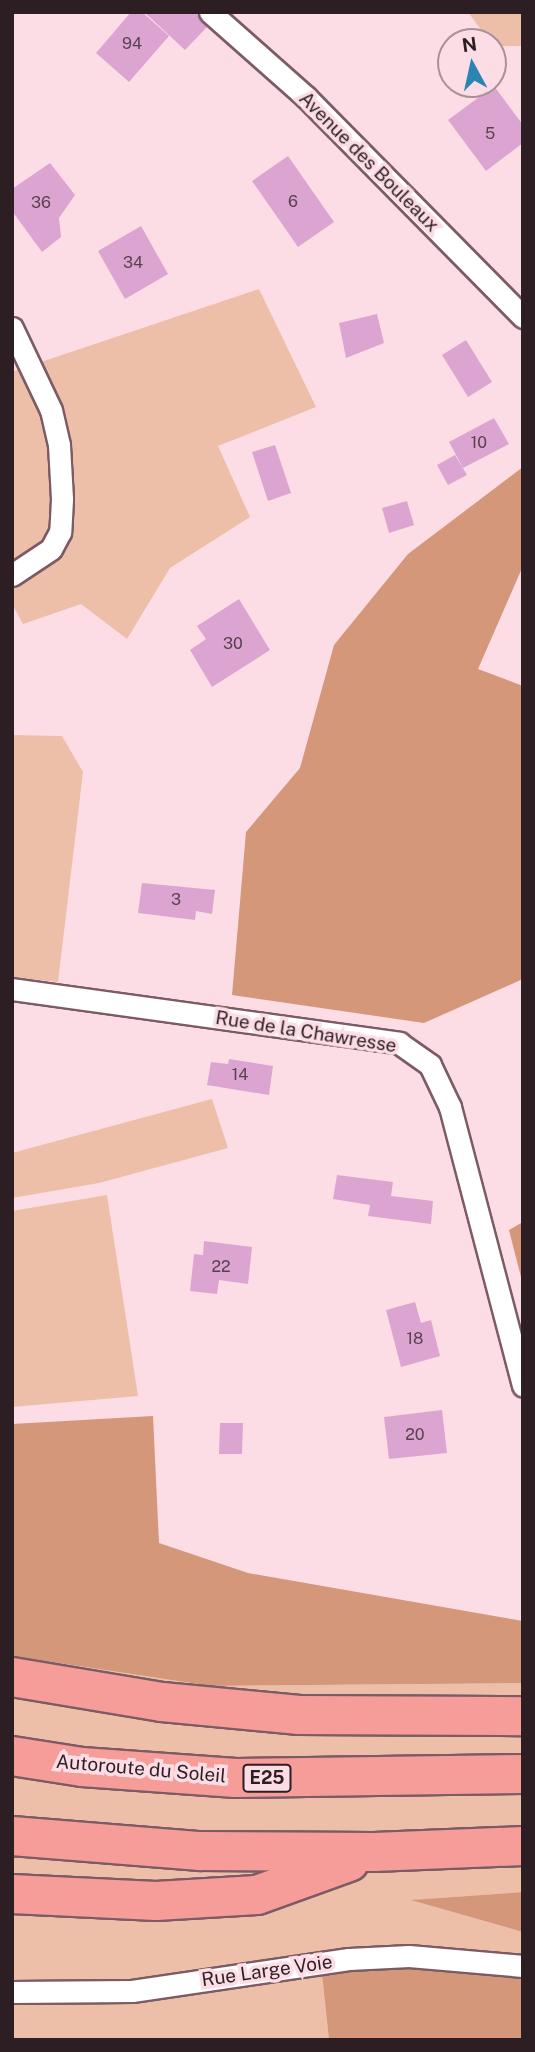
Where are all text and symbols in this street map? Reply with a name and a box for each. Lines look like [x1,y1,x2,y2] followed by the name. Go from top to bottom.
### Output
[437,28,507,98] north arrow
[460,32,478,56] text: N
[122,34,142,54] house number: 94
[294,87,444,237] street label: Avenue des Bouleaux
[485,124,495,144] house number: 5
[288,192,298,212] house number: 6
[31,193,51,213] house number: 36
[123,253,143,273] house number: 34
[471,433,487,453] house number: 10
[223,634,243,654] house number: 30
[171,890,181,910] house number: 3
[214,1006,398,1058] street label: Rue de la Chawresse
[232,1065,248,1085] house number: 14
[211,1257,231,1277] house number: 22
[407,1329,423,1349] house number: 18
[405,1425,425,1445] house number: 20
[55,1750,227,1788] street label: Autoroute du Soleil
[241,1764,293,1792] road number: E25
[200,1950,334,1992] street label: Rue Large Voie

